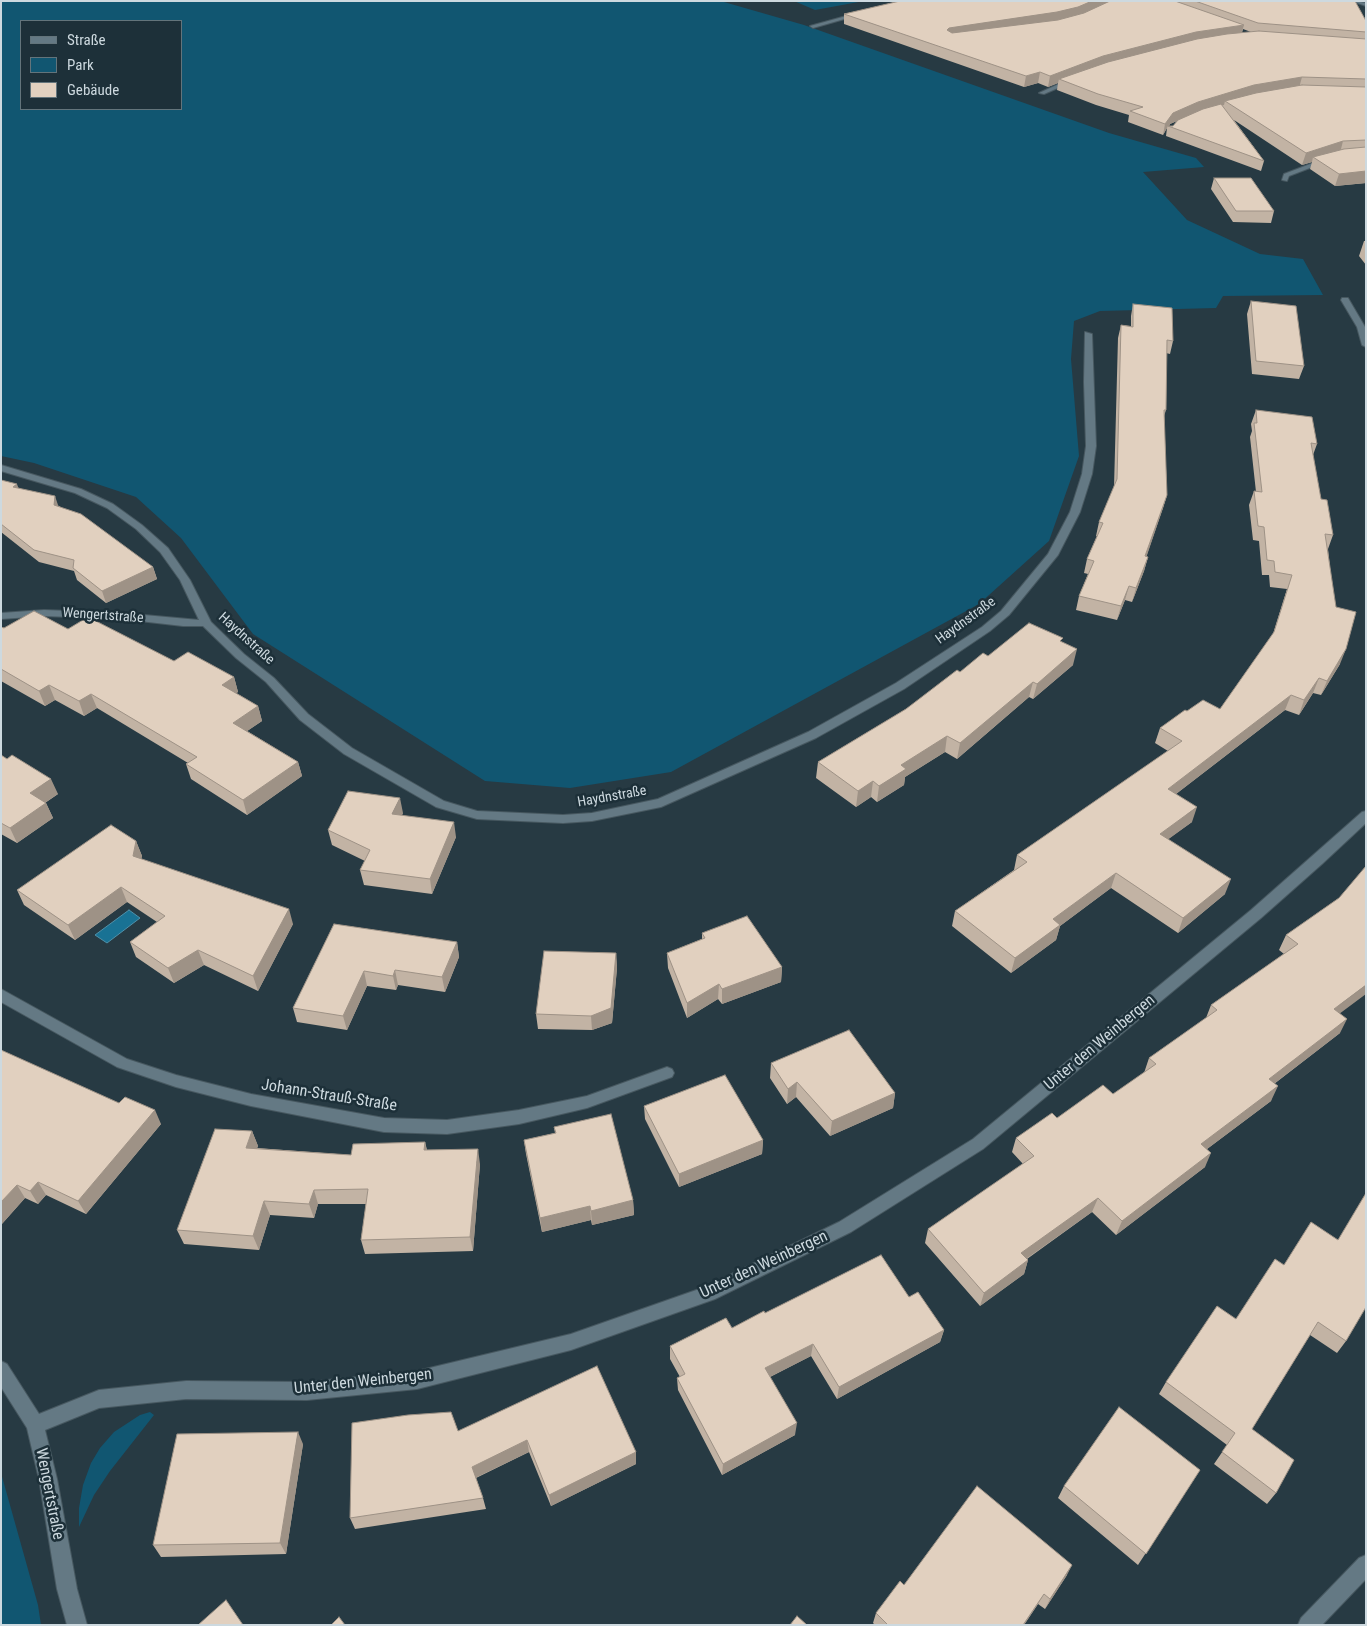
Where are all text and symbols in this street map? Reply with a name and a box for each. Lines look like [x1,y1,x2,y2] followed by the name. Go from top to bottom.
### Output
[20,20,182,110] legend
[67,31,106,49] text: Straße
[67,56,94,74] text: Park
[67,81,119,99] text: Gebäude
[933,594,999,648] street label: Haydnstraße
[62,605,144,627] street label: Wengertstraße
[214,609,278,669] street label: Haydnstraße
[576,783,648,811] street label: Haydnstraße
[1041,991,1159,1095] street label: Unter den Weinbergen
[260,1076,398,1116] street label: Johann-Strauß-Straße
[697,1227,831,1303] street label: Unter den Weinbergen
[293,1365,433,1399] street label: Unter den Weinbergen
[31,1447,67,1541] street label: Wengertstraße

